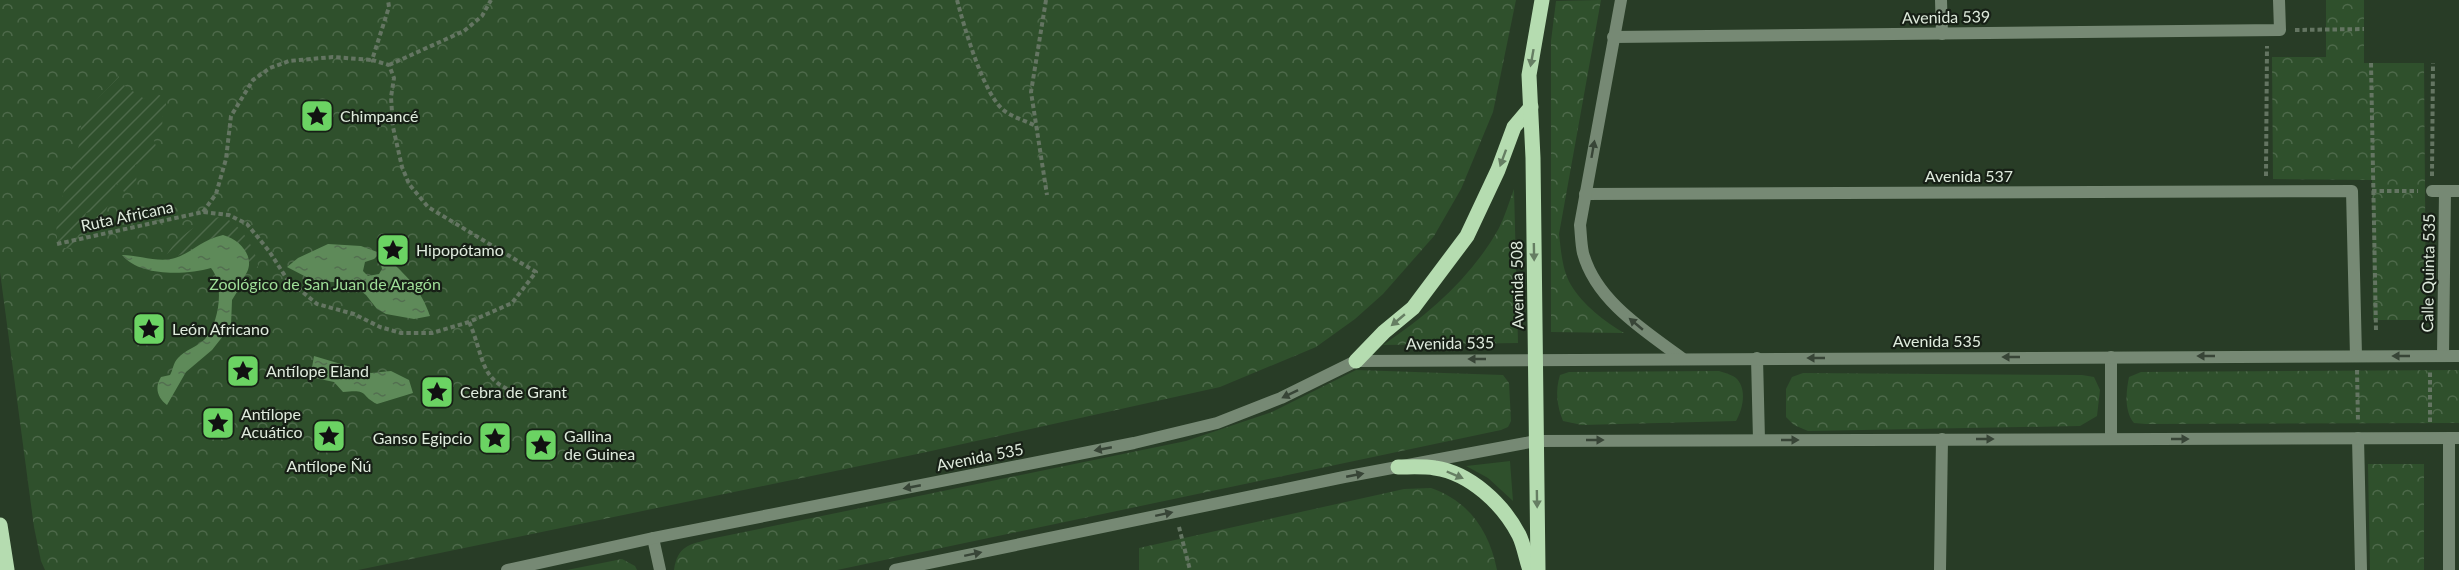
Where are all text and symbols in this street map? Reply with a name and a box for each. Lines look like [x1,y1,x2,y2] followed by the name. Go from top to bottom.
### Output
[1902,6,1990,27] street label: Avenida 539
[1527,48,1536,67] one-way arrow
[299,98,335,134] place icon: Chimpancé
[340,106,418,125] place label: Chimpancé
[1589,139,1598,158] one-way arrow
[1497,149,1507,167] one-way arrow
[1925,166,2013,185] street label: Avenida 537
[79,196,175,235] street label: Ruta Africana
[2417,214,2438,332] street label: Calle Quinta 535
[375,232,411,268] place icon: Hipopótamo
[416,240,504,259] place label: Hipopótamo
[1506,241,1527,329] street label: Avenida 508
[1529,243,1539,262] one-way arrow
[209,274,441,293] park label: Zoológico de San Juan de Aragón
[131,311,167,347] place icon: León Africano
[1391,313,1406,326] one-way arrow
[1629,318,1644,331] one-way arrow
[172,319,269,338] place label: León Africano
[1893,331,1981,350] street label: Avenida 535
[1406,332,1494,353] street label: Avenida 535
[2196,351,2215,361] one-way arrow
[2391,351,2410,361] one-way arrow
[2001,352,2020,362] one-way arrow
[225,353,261,389] place icon: Antílope Eland
[1806,353,1825,363] one-way arrow
[1468,354,1487,364] one-way arrow
[266,361,369,380] place label: Antílope Eland
[419,374,455,410] place icon: Cebra de Grant
[460,382,567,401] place label: Cebra de Grant
[1281,389,1298,399] one-way arrow
[241,404,302,441] place label: Antílope Acuático
[200,405,236,441] place icon: Antílope Acuático
[311,418,347,454] place icon: Antílope Ñú
[477,420,513,456] place icon: Ganso Egipcio
[564,426,635,463] place label: Gallina de Guinea
[523,427,559,463] place icon: Gallina de Guinea
[373,428,472,447] place label: Ganso Egipcio
[1975,434,1994,444] one-way arrow
[2170,434,2189,444] one-way arrow
[1585,435,1604,445] one-way arrow
[1780,435,1799,445] one-way arrow
[935,439,1025,474] street label: Avenida 535
[1094,445,1113,454] one-way arrow
[286,456,372,475] place label: Antílope Ñú
[1346,470,1365,479] one-way arrow
[1446,470,1464,480] one-way arrow
[902,483,921,492] one-way arrow
[1532,490,1542,509] one-way arrow
[1155,509,1173,519] one-way arrow
[964,549,983,558] one-way arrow

